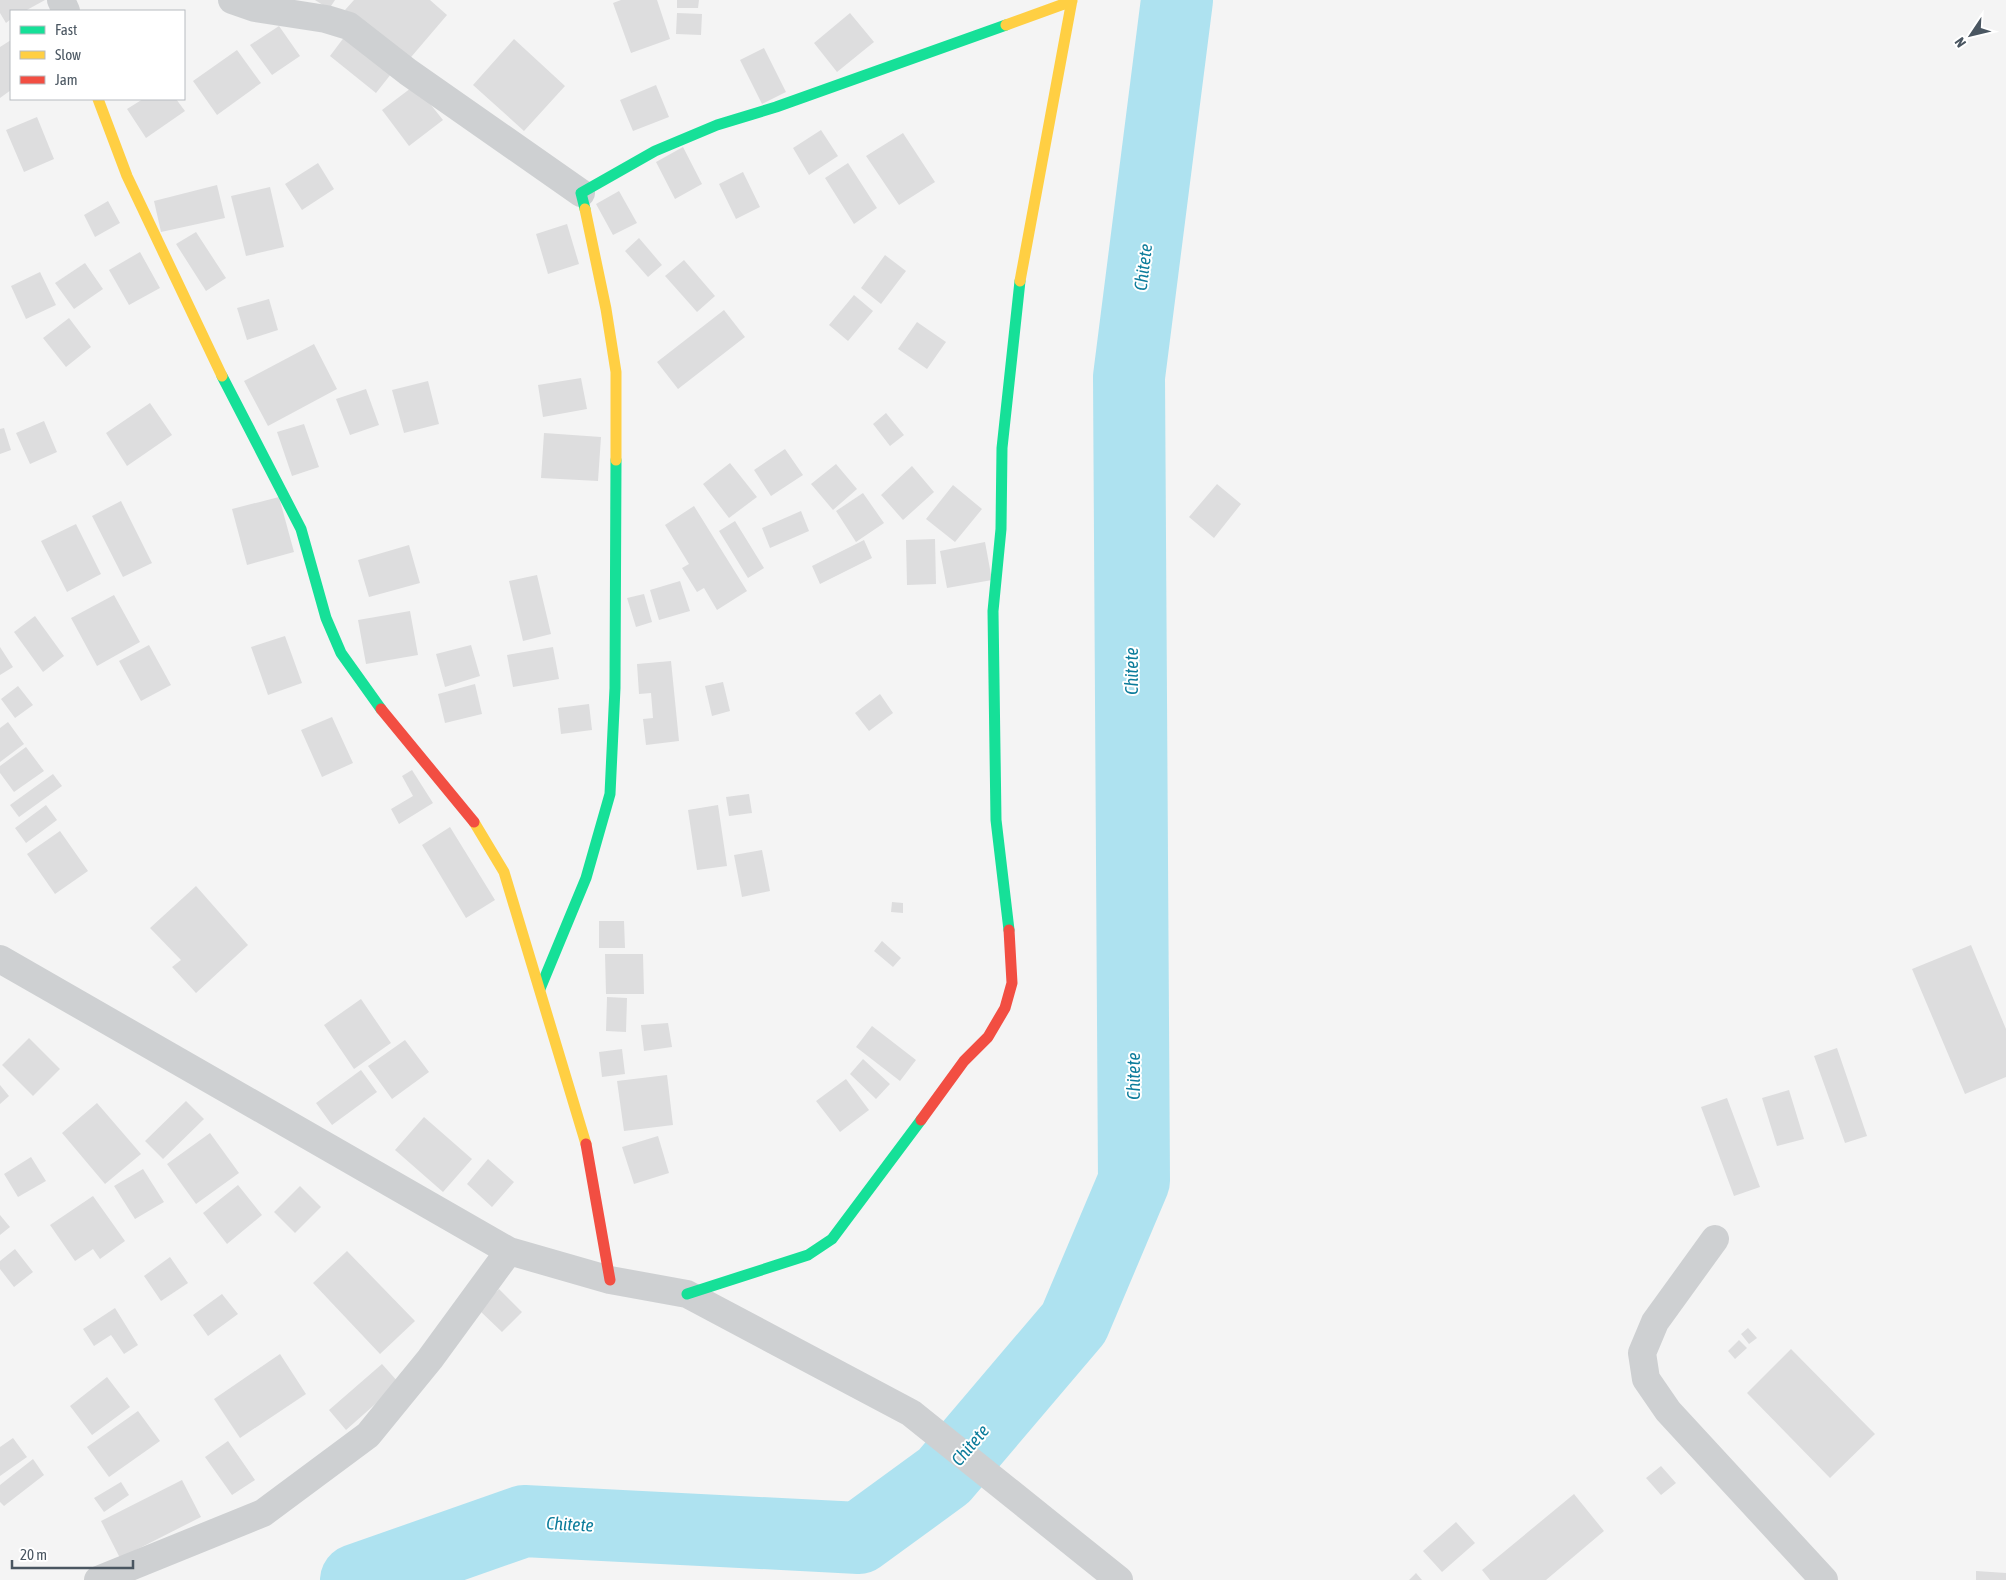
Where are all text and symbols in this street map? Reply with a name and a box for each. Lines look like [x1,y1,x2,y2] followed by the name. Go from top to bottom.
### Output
[10,10,185,100] legend
[1946,10,1996,60] north arrow
[55,21,77,38] text: Fast
[1951,34,1969,50] text: N
[55,46,81,63] text: Slow
[55,71,78,88] text: Jam
[1130,242,1156,292] water label: Chitete
[1121,647,1142,695] water label: Chitete
[1123,1052,1144,1100] water label: Chitete
[947,1420,993,1470] water label: Chitete
[546,1512,594,1536] water label: Chitete
[12,1538,134,1570] scale bar
[20,1546,47,1563] text: 20 m

